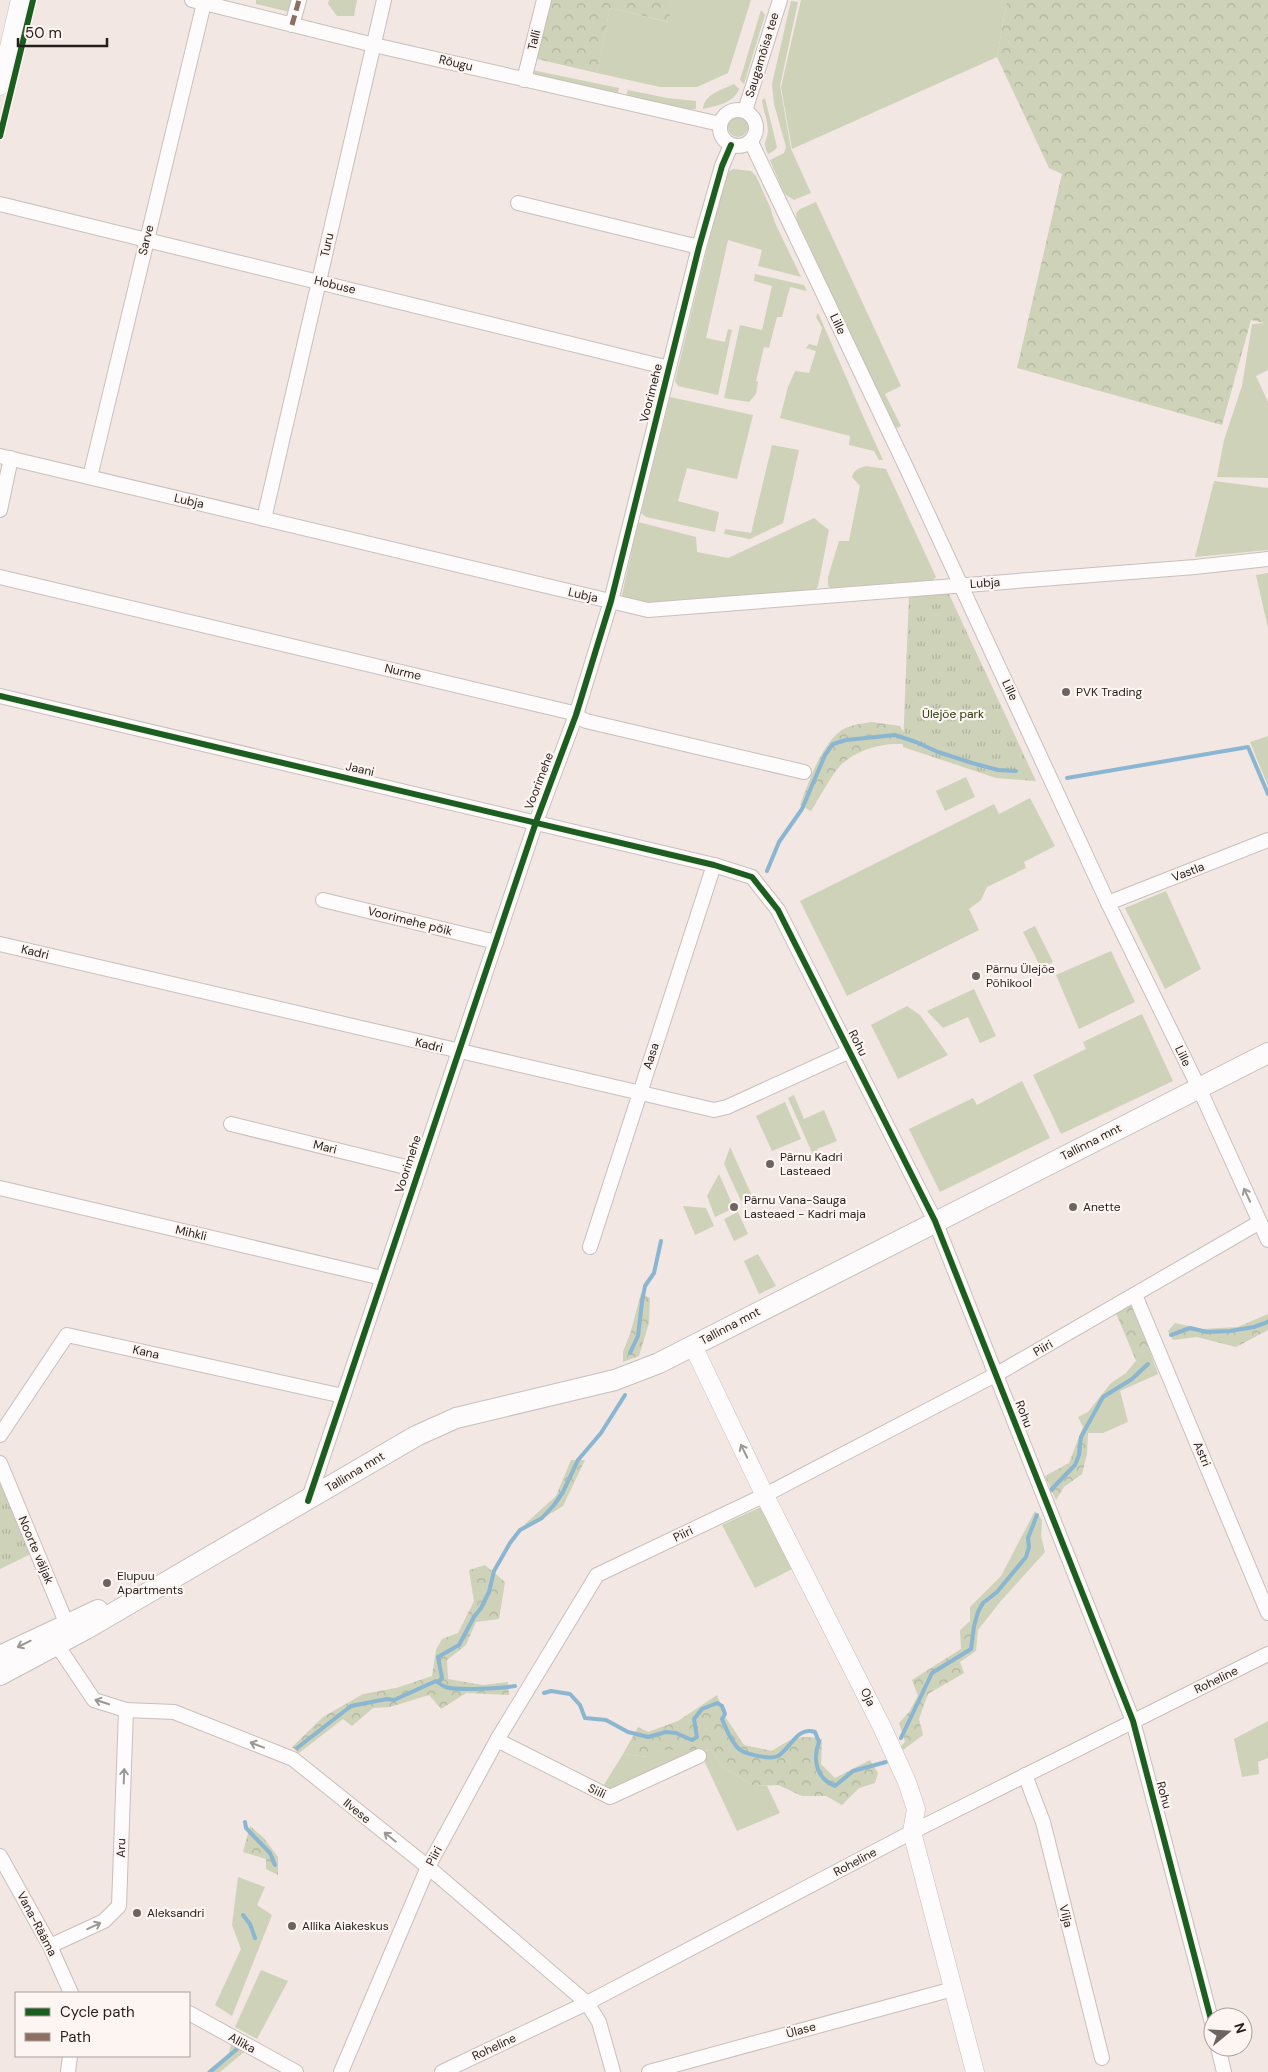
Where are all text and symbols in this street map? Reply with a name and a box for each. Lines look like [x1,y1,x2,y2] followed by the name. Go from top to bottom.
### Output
[741,10,783,100] street label: Saugamõisa tee
[18,15,106,47] scale bar
[25,23,62,43] text: 50 m
[524,28,544,52] street label: Talli
[437,51,475,75] street label: Rõugu
[135,223,158,257] street label: Sarve
[316,231,338,259] street label: Turu
[312,272,358,298] street label: Hobuse
[826,311,850,337] street label: Lille
[636,362,666,424] street label: Voorimehe
[173,490,205,512] street label: Lubja
[969,574,1001,592] street label: Lubja
[567,584,599,606] street label: Lubja
[383,660,423,684] street label: Nurme
[998,677,1022,703] street label: Lille
[1076,684,1142,700] place label: PVK Trading
[1060,686,1072,698] marker: PVK Trading
[922,706,984,722] park label: Ülejõe park
[521,750,557,812] street label: Voorimehe
[344,758,376,780] street label: Jaani
[1169,859,1207,885] street label: Vastla
[366,903,454,939] street label: Voorimehe põik
[19,941,51,963] street label: Kadri
[986,961,1055,991] place label: Pärnu Ülejõe Põhikool
[970,970,982,982] marker: Pärnu Ülejõe Põhikool
[845,1027,871,1059] street label: Rohu
[413,1034,445,1056] street label: Kadri
[639,1041,663,1071] street label: Aasa
[1171,1043,1195,1069] street label: Lille
[1058,1120,1124,1164] street label: Tallinna mnt
[391,1133,425,1195] street label: Voorimehe
[311,1136,339,1158] street label: Mari
[780,1149,843,1179] place label: Pärnu Kadri Lasteaed
[764,1158,776,1170] marker: Pärnu Kadri Lasteaed
[1242,1188,1252,1203] one-way arrow
[744,1192,866,1222] place label: Pärnu Vana-Sauga Lasteaed - Kadri maja
[1083,1199,1121,1215] place label: Anette
[728,1201,740,1213] marker: Pärnu Vana-Sauga Lasteaed - Kadri maja
[1067,1201,1079,1213] marker: Anette
[174,1222,208,1244] street label: Mihkli
[697,1303,763,1349] street label: Tallinna mnt
[1030,1336,1056,1360] street label: Piiri
[131,1341,161,1363] street label: Kana
[1012,1398,1036,1430] street label: Rohu
[1190,1439,1214,1469] street label: Astri
[738,1444,748,1459] one-way arrow
[322,1448,388,1496] street label: Tallinna mnt
[15,1514,57,1586] street label: Noorte väljak
[670,1522,696,1546] street label: Piiri
[117,1568,183,1598] place label: Elupuu Apartments
[101,1577,113,1589] marker: Elupuu Apartments
[17,1640,32,1649] one-way arrow
[1191,1662,1241,1697] street label: Roheline
[857,1685,879,1709] street label: Oja
[94,1697,110,1707] one-way arrow
[250,1740,265,1749] one-way arrow
[119,1768,128,1784] one-way arrow
[585,1780,609,1802] street label: Siili
[1153,1780,1175,1811] street label: Rohu
[340,1795,374,1827] street label: Ilvese
[384,1831,397,1842] one-way arrow
[113,1838,129,1858] street label: Aru
[422,1843,446,1869] street label: Piiri
[831,1844,880,1880] street label: Roheline
[13,1889,61,1959] street label: Vana-Rääma
[1055,1903,1077,1929] street label: Vilja
[147,1905,205,1921] place label: Aleksandri
[131,1907,143,1919] marker: Aleksandri
[302,1918,389,1934] place label: Allika Aiakeskus
[286,1920,298,1932] marker: Allika Aiakeskus
[86,1921,101,1930] one-way arrow
[15,1992,190,2057] legend
[60,2002,135,2022] text: Cycle path
[1203,2007,1253,2057] north arrow
[784,2018,818,2042] street label: Ülase
[1230,2020,1251,2036] text: N
[60,2027,91,2047] text: Path
[226,2029,258,2057] street label: Allika
[469,2030,519,2064] street label: Roheline

